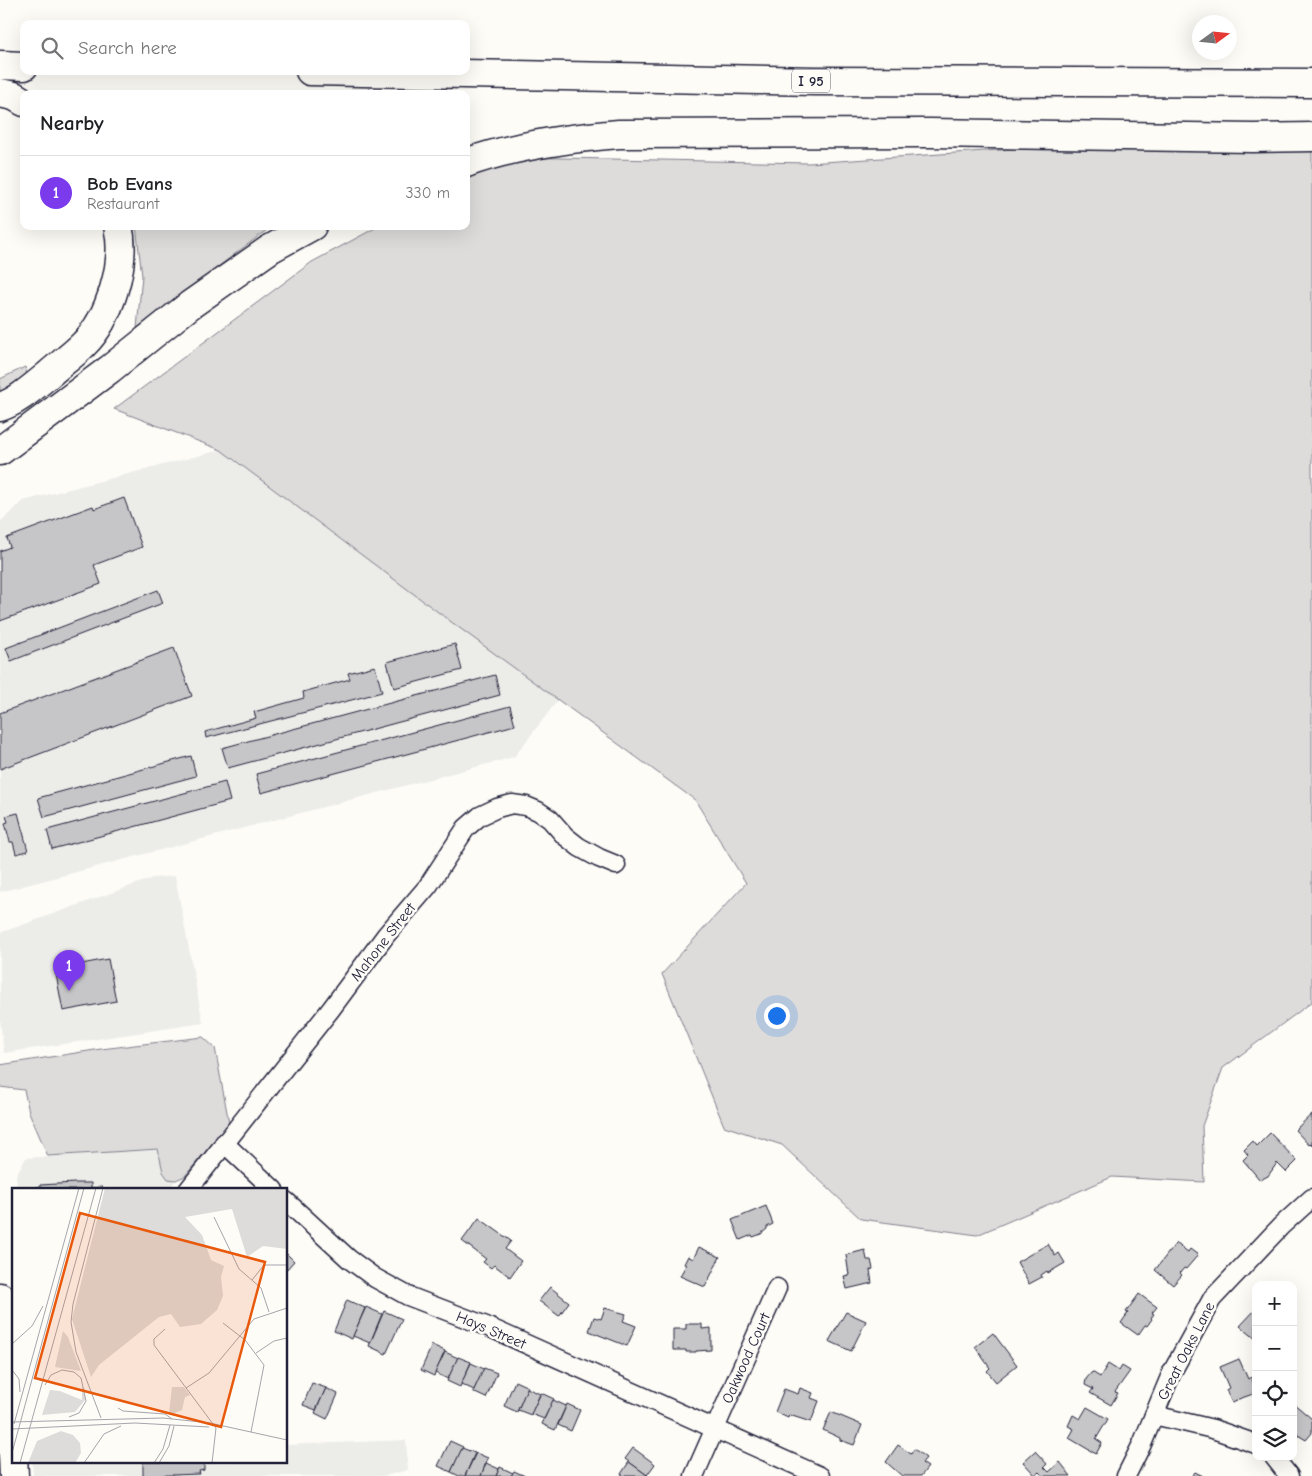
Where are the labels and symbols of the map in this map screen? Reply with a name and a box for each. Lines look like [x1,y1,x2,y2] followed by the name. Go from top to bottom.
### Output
[1192,15,1237,60] north arrow
[792,70,830,92] road number: I 95
[347,899,420,985] street label: Mahone Street
[53,950,85,991] pin: 1
[764,1003,790,1029] your location
[12,1188,288,1464] inset map
[1154,1299,1219,1403] street label: Great Oaks Lane
[453,1307,529,1353] street label: Hays Street
[718,1309,774,1406] street label: Oakwood Court

